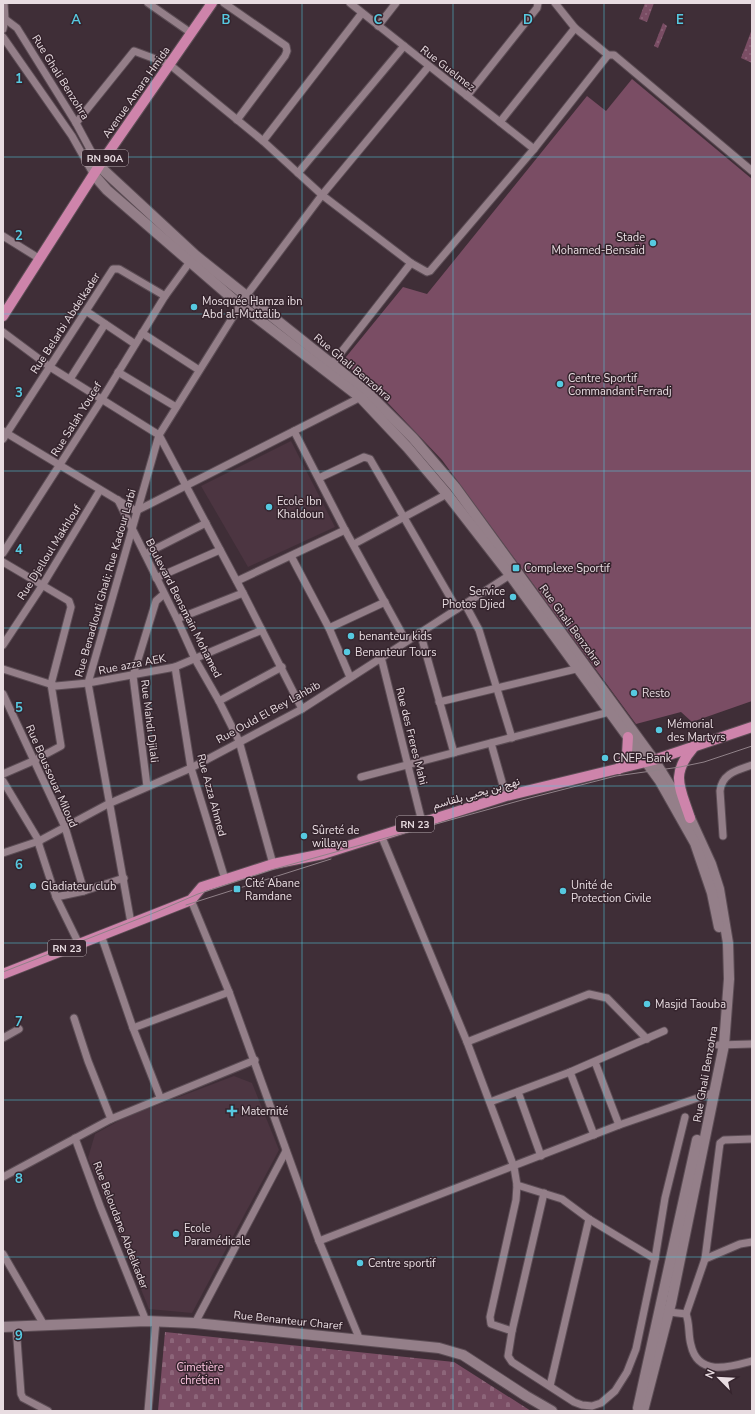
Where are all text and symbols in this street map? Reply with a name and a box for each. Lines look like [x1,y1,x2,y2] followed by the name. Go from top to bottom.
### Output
[71,11,81,29] text: A
[222,11,231,29] text: B
[374,11,383,29] text: C
[523,11,533,29] text: D
[676,11,684,29] text: E
[28,32,93,123] street label: Rue Ghali Benzohra
[417,42,478,95] street label: Rue Guelmez
[99,43,174,141] street label: Avenue Amara Hmida
[15,70,23,88] text: 1
[82,150,128,166] road number: RN 90A
[15,227,23,245] text: 2
[551,230,645,258] place label: Stade Mohamed-Bensaïd
[648,238,658,248] marker: Stade Mohamed-Bensaïd
[27,270,104,377] street label: Rue Belarbi Abdelkader
[202,294,302,322] place label: Mosquée Hamza ibn Abd al-Muttalib
[189,302,199,312] marker: Mosquée Hamza ibn Abd al-Muttalib
[311,330,395,405] street label: Rue Ghali Benzohra
[568,371,672,399] place label: Centre Sportif Commandant Ferradj
[47,379,106,459] street label: Rue Salah Youcef
[555,379,565,389] marker: Centre Sportif Commandant Ferradj
[15,384,23,402] text: 3
[71,487,140,679] street label: Rue Benadlouti Ghali; Rue Kadour Larbi
[277,494,324,522] place label: Ecole Ibn Khaldoun
[14,501,85,603] street label: Rue Djelloul Makhlouf
[264,502,274,512] marker: Ecole Ibn Khaldoun
[142,536,225,680] street label: Boulevard Bensmain Mohamed
[15,541,23,559] text: 4
[524,561,610,576] place label: Complexe Sportif
[511,563,521,573] marker: Complexe Sportif
[536,581,605,669] street label: Rue Ghali Benzohra
[442,584,505,612] place label: Service Photos Djied
[508,592,518,602] marker: Service Photos Djied
[359,629,432,644] place label: benanteur kids
[346,631,356,641] marker: benanteur kids
[355,645,436,660] place label: Benanteur Tours
[342,647,352,657] marker: Benanteur Tours
[97,650,168,678] street label: Rue azza AEK
[213,678,323,747] street label: Rue Ould El Bey Lahbib
[137,679,162,764] street label: Rue Mahdi Djilali
[392,686,431,787] street label: Rue des Freres Mahi
[642,686,670,701] place label: Resto
[629,688,639,698] marker: Resto
[15,699,23,717] text: 5
[667,717,726,745] place label: Mémorial des Martyrs
[22,722,81,830] street label: Rue Boussouar Miloud
[654,725,664,735] marker: Mémorial des Martyrs
[613,751,672,766] place label: CNEP-Bank
[193,752,230,838] street label: Rue Azza Ahmed
[600,753,610,763] marker: CNEP-Bank
[431,774,522,813] street label: نهج بن يحيى بلقاسم
[396,816,434,832] road number: RN 23
[312,823,360,851] place label: Sûreté de willaya
[299,831,309,841] marker: Sûreté de willaya
[15,856,23,874] text: 6
[245,876,300,904] place label: Cité Abane Ramdane
[571,878,651,906] place label: Unité de Protection Civile
[41,879,116,894] place label: Gladiateur club
[28,881,38,891] marker: Gladiateur club
[232,884,242,894] marker: Cité Abane Ramdane
[558,886,568,896] marker: Unité de Protection Civile
[48,940,86,956] road number: RN 23
[655,997,726,1012] place label: Masjid Taouba
[642,999,652,1009] marker: Masjid Taouba
[15,1013,23,1031] text: 7
[690,1025,721,1123] street label: Rue Ghali Benzohra
[241,1104,288,1119] place label: Maternité
[226,1105,238,1117] marker: Maternité
[89,1159,152,1291] street label: Rue Beloudane Abdelkader
[15,1170,23,1188] text: 8
[184,1221,251,1249] place label: Ecole Paramédicale
[171,1229,181,1239] marker: Ecole Paramédicale
[368,1256,436,1271] place label: Centre sportif
[355,1258,365,1268] marker: Centre sportif
[233,1307,343,1334] street label: Rue Benanteur Charef
[15,1327,23,1345] text: 9
[699,1358,739,1398] north arrow
[176,1360,224,1388] park label: Cimetière chrétien
[702,1367,719,1381] text: N

